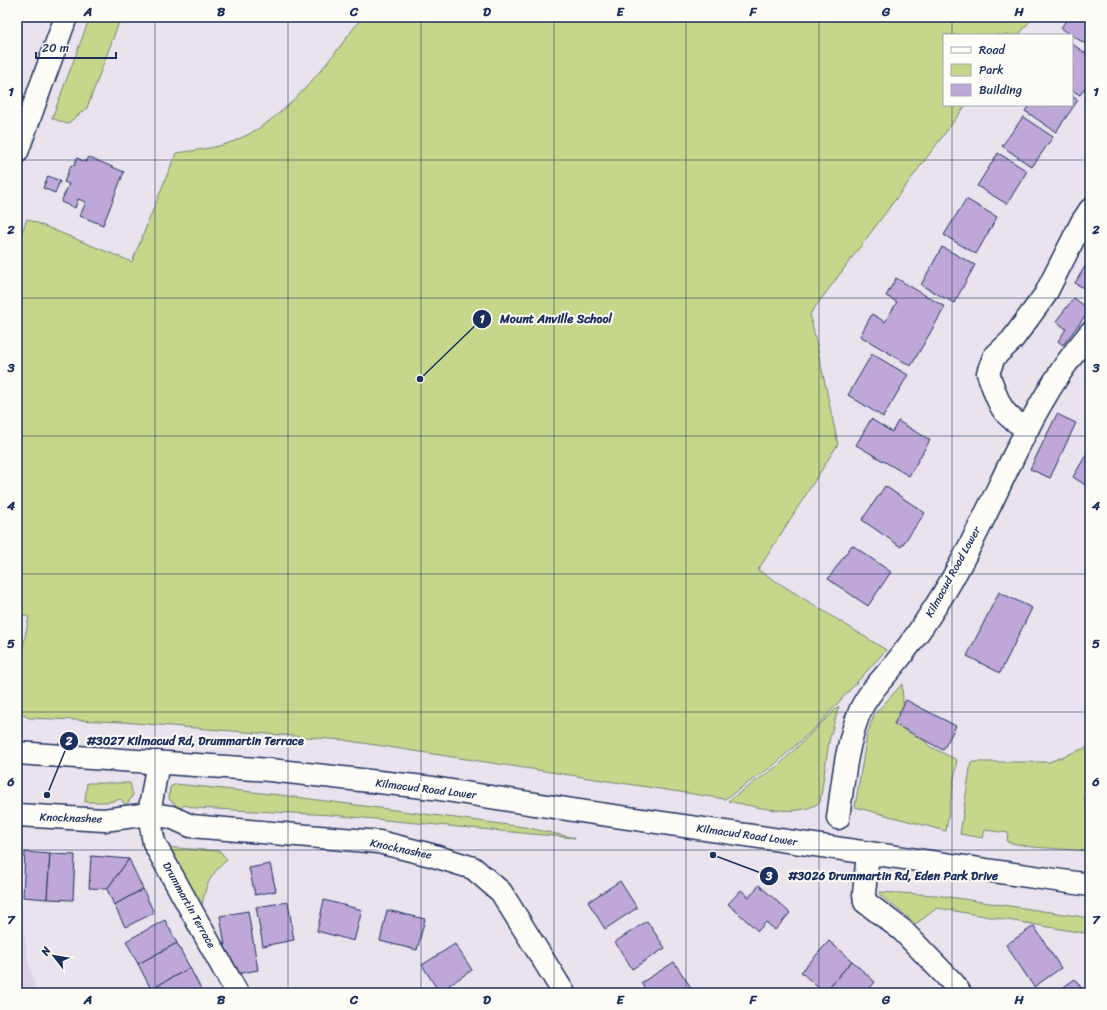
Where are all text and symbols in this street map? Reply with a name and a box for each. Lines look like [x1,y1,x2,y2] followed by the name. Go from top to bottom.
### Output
[83,0,92,23] text: A
[217,0,226,23] text: B
[349,0,359,23] text: C
[483,0,491,23] text: D
[616,0,625,23] text: E
[748,0,757,23] text: F
[881,0,891,23] text: G
[1013,0,1024,23] text: H
[36,34,116,60] scale bar
[943,34,1073,106] legend
[42,37,69,59] text: 20 m
[979,39,1006,61] text: Road
[979,59,1004,81] text: Park
[979,79,1022,101] text: Building
[8,80,14,103] text: 1
[1093,80,1099,103] text: 1
[6,218,15,241] text: 2
[1091,218,1100,241] text: 2
[472,307,620,331] callout: Mount Anville School
[479,308,485,330] text: 1
[499,308,612,330] text: Mount Anville School
[6,356,15,379] text: 3
[1091,356,1100,379] text: 3
[6,494,16,517] text: 4
[1091,494,1101,517] text: 4
[920,522,987,621] street label: Kilmacud Road Lower
[7,632,15,655] text: 5
[1092,632,1100,655] text: 5
[59,729,312,753] callout: #3027 Kilmacud Rd, Drummartin Terrace
[65,730,73,752] text: 2
[86,730,304,752] text: #3027 Kilmacud Rd, Drummartin Terrace
[6,770,15,793] text: 6
[1091,770,1100,793] text: 6
[374,773,479,805] street label: Kilmacud Road Lower
[39,807,103,829] street label: Knocknashee
[695,819,800,852] street label: Kilmacud Road Lower
[368,833,434,865] street label: Knocknashee
[157,858,221,953] street label: Drummartin Terrace
[759,864,1006,888] callout: #3026 Drummartin Rd, Eden Park Drive
[765,865,773,887] text: 3
[788,865,999,887] text: #3026 Drummartin Rd, Eden Park Drive
[7,908,16,931] text: 7
[1092,908,1101,931] text: 7
[34,936,74,976] north arrow
[35,943,56,960] text: N
[83,988,92,1010] text: A
[217,988,226,1010] text: B
[349,988,359,1010] text: C
[483,988,491,1010] text: D
[616,988,625,1010] text: E
[748,988,757,1010] text: F
[881,988,891,1010] text: G
[1013,988,1024,1010] text: H

